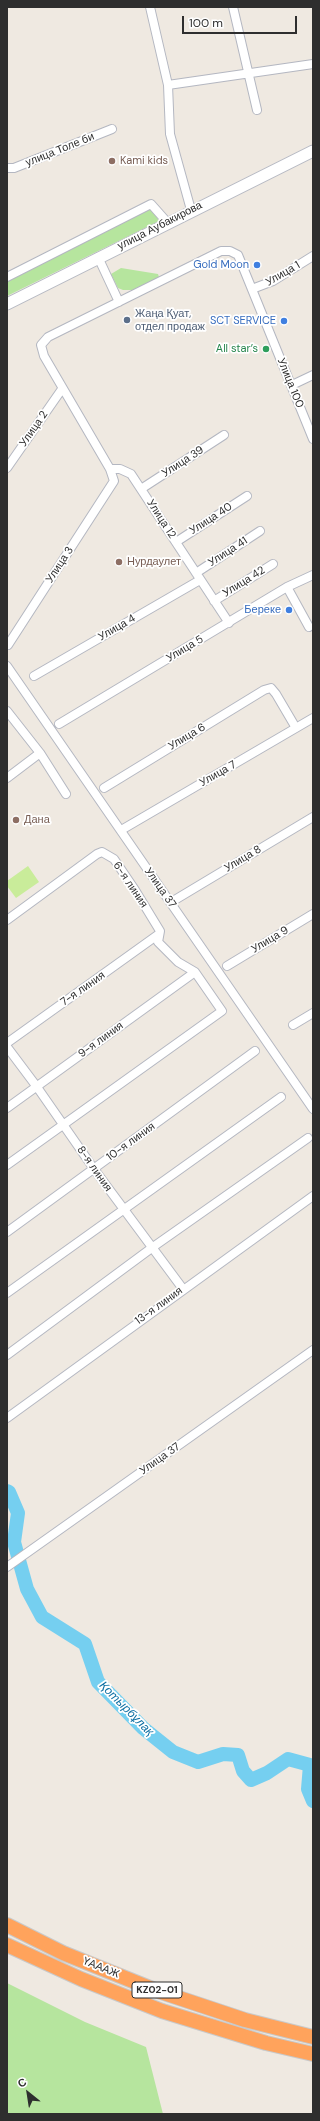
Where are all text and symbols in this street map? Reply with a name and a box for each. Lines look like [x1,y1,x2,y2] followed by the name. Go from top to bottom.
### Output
[184,8,299,34] scale bar
[189,15,223,31] text: 100 m
[24,130,96,170] street label: улица Толе би
[120,154,168,168] place label: Kami kids
[107,156,117,166] marker: Kami kids
[115,199,205,253] street label: улица Аубакирова
[193,258,249,272] place label: Gold Moon
[263,259,303,289] street label: Улица 1
[252,260,262,270] marker: Gold Moon
[135,307,205,333] place label: Жаңа Қуат, отдел продаж
[210,314,276,328] place label: SCT SERVICE
[122,315,132,325] marker: Жаңа Қуат, отдел продаж
[279,316,289,326] marker: SCT SERVICE
[216,342,258,356] place label: All star’s
[261,344,271,354] marker: All star’s
[274,356,306,410] street label: Улица 100
[17,409,51,449] street label: Улица 2
[160,444,206,480] street label: Улица 39
[144,497,178,541] street label: Улица 12
[187,500,235,538] street label: Улица 40
[206,534,250,570] street label: Улица 41
[43,544,77,586] street label: Улица 3
[127,555,181,569] place label: Нурдаулет
[114,557,124,567] marker: Нурдаулет
[221,564,267,600] street label: Улица 42
[244,603,281,617] place label: Береке
[284,605,294,615] marker: Береке
[96,612,138,644] street label: Улица 4
[164,633,206,665] street label: Улица 5
[166,721,208,753] street label: Улица 6
[197,758,239,790] street label: Улица 7
[24,813,50,827] place label: Дана
[11,815,21,825] marker: Дана
[222,843,264,875] street label: Улица 8
[110,860,150,910] street label: 6-я линия
[141,865,179,911] street label: Улица 37
[249,924,291,956] street label: Улица 9
[58,969,108,1009] street label: 7-я линия
[76,1019,126,1061] street label: 9-я линия
[104,1120,158,1164] street label: 10-я линия
[74,1144,114,1194] street label: 8-я линия
[133,1284,185,1328] street label: 13-я линия
[137,1440,183,1478] street label: Улица 37
[96,1679,156,1739] water label: Қотырбұлақ
[81,1955,121,1981] street label: ҮАААЖ
[132,1982,182,1998] road number: KZ02-01
[8,2073,48,2113] north arrow
[15,2075,29,2091] text: С

